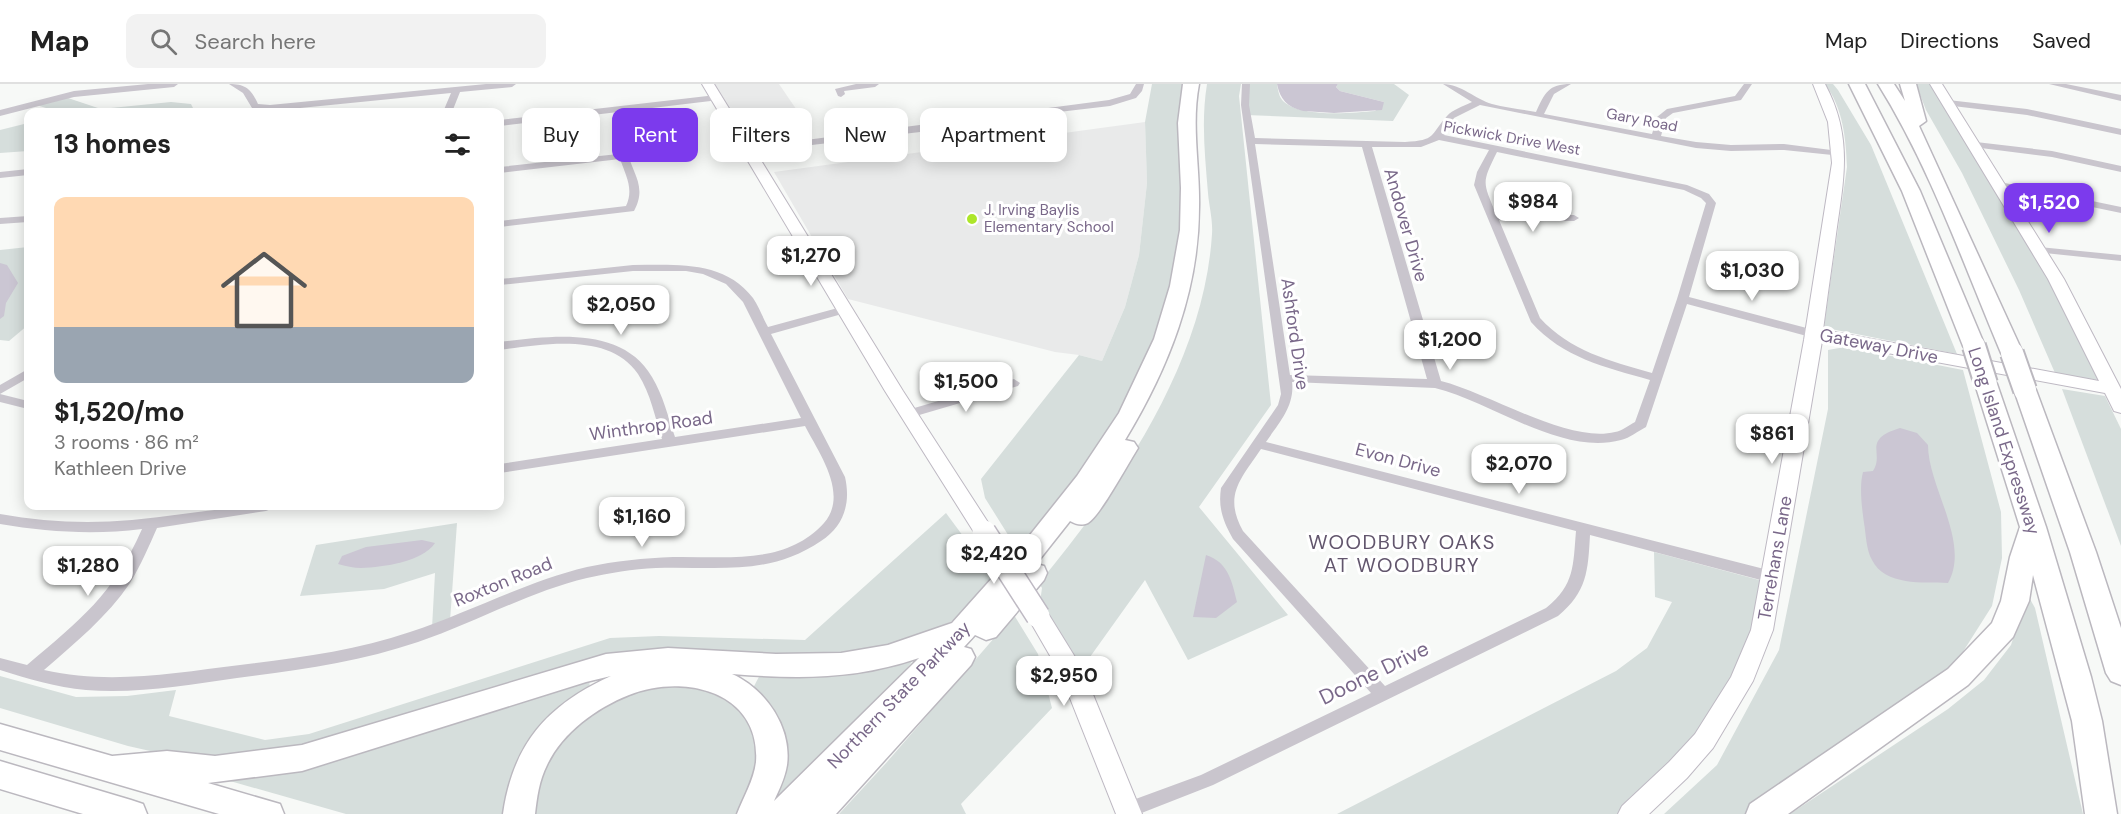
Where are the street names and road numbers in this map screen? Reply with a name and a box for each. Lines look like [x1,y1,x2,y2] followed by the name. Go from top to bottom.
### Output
[1605,103,1679,137] street label: Gary Road
[1442,116,1582,160] street label: Pickwick Drive West
[1378,165,1434,285] street label: Andover Drive
[1275,276,1315,392] street label: Ashford Drive
[1818,323,1940,369] street label: Gateway Drive
[1962,344,2046,538] street label: Long Island Expressway
[588,405,714,447] street label: Winthrop Road
[1353,437,1443,483] street label: Evon Drive
[1752,494,1798,622] street label: Terrehans Lane
[450,551,556,613] street label: Roxton Road
[822,616,976,774] street label: Northern State Parkway
[1315,634,1434,712] street label: Doone Drive

